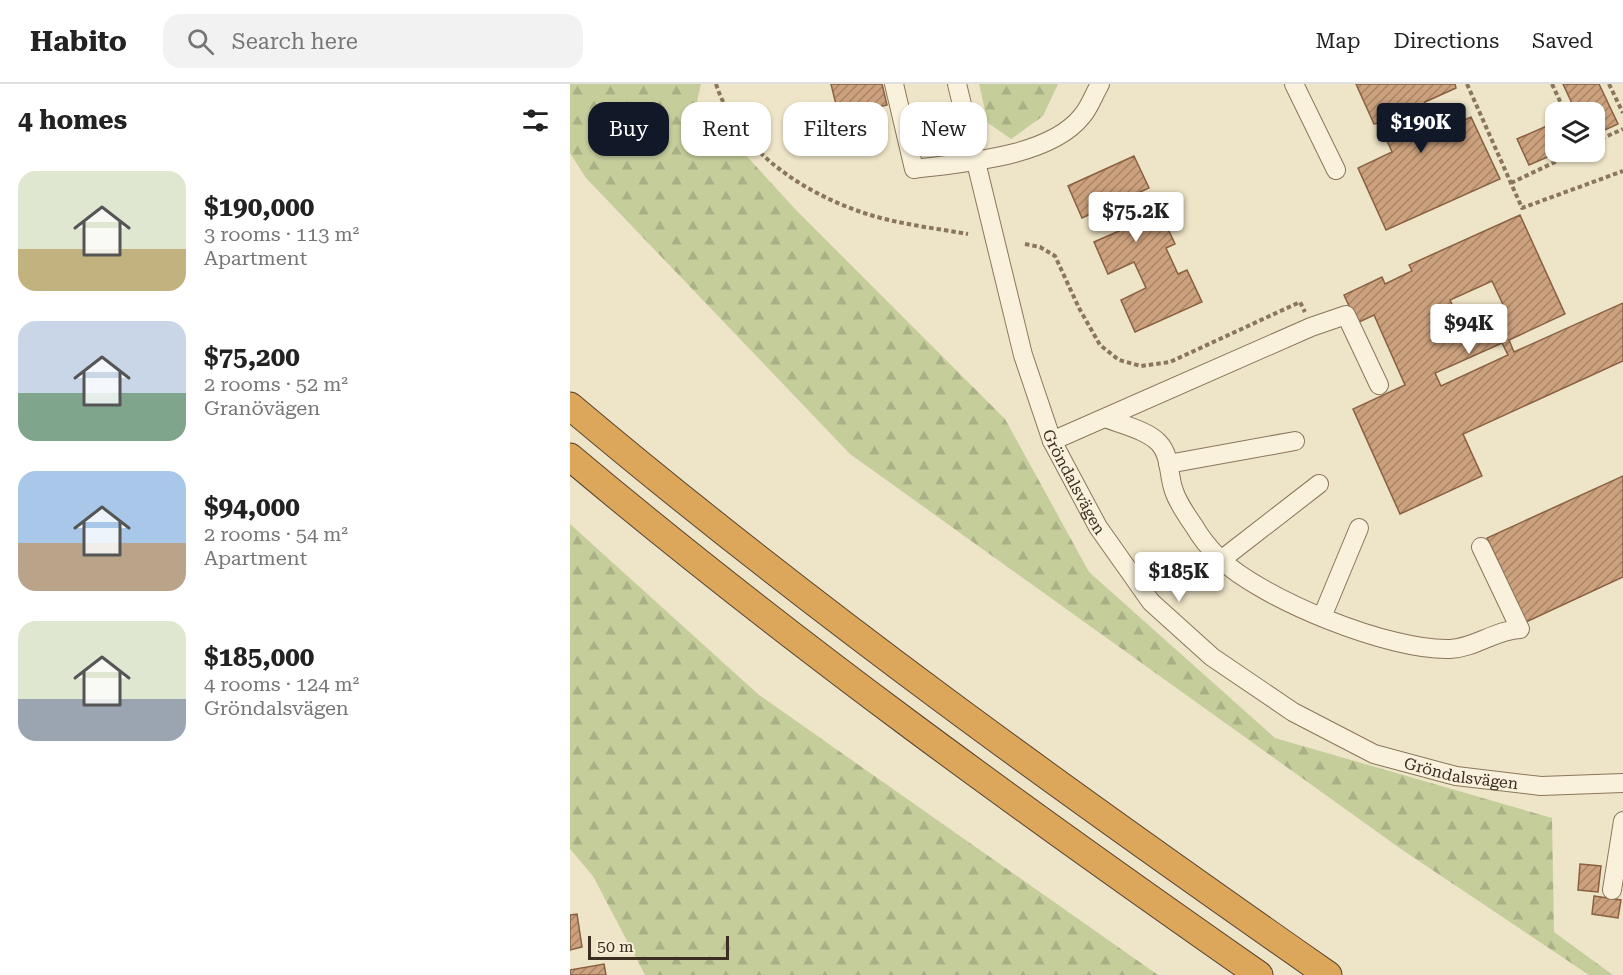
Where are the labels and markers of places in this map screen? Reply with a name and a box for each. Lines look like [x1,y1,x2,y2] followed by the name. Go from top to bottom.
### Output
[1379,103,1463,154] pin: $190K
[1087,192,1185,243] pin: $75.2K
[1433,304,1505,355] pin: $94K
[1137,552,1221,603] pin: $185K

